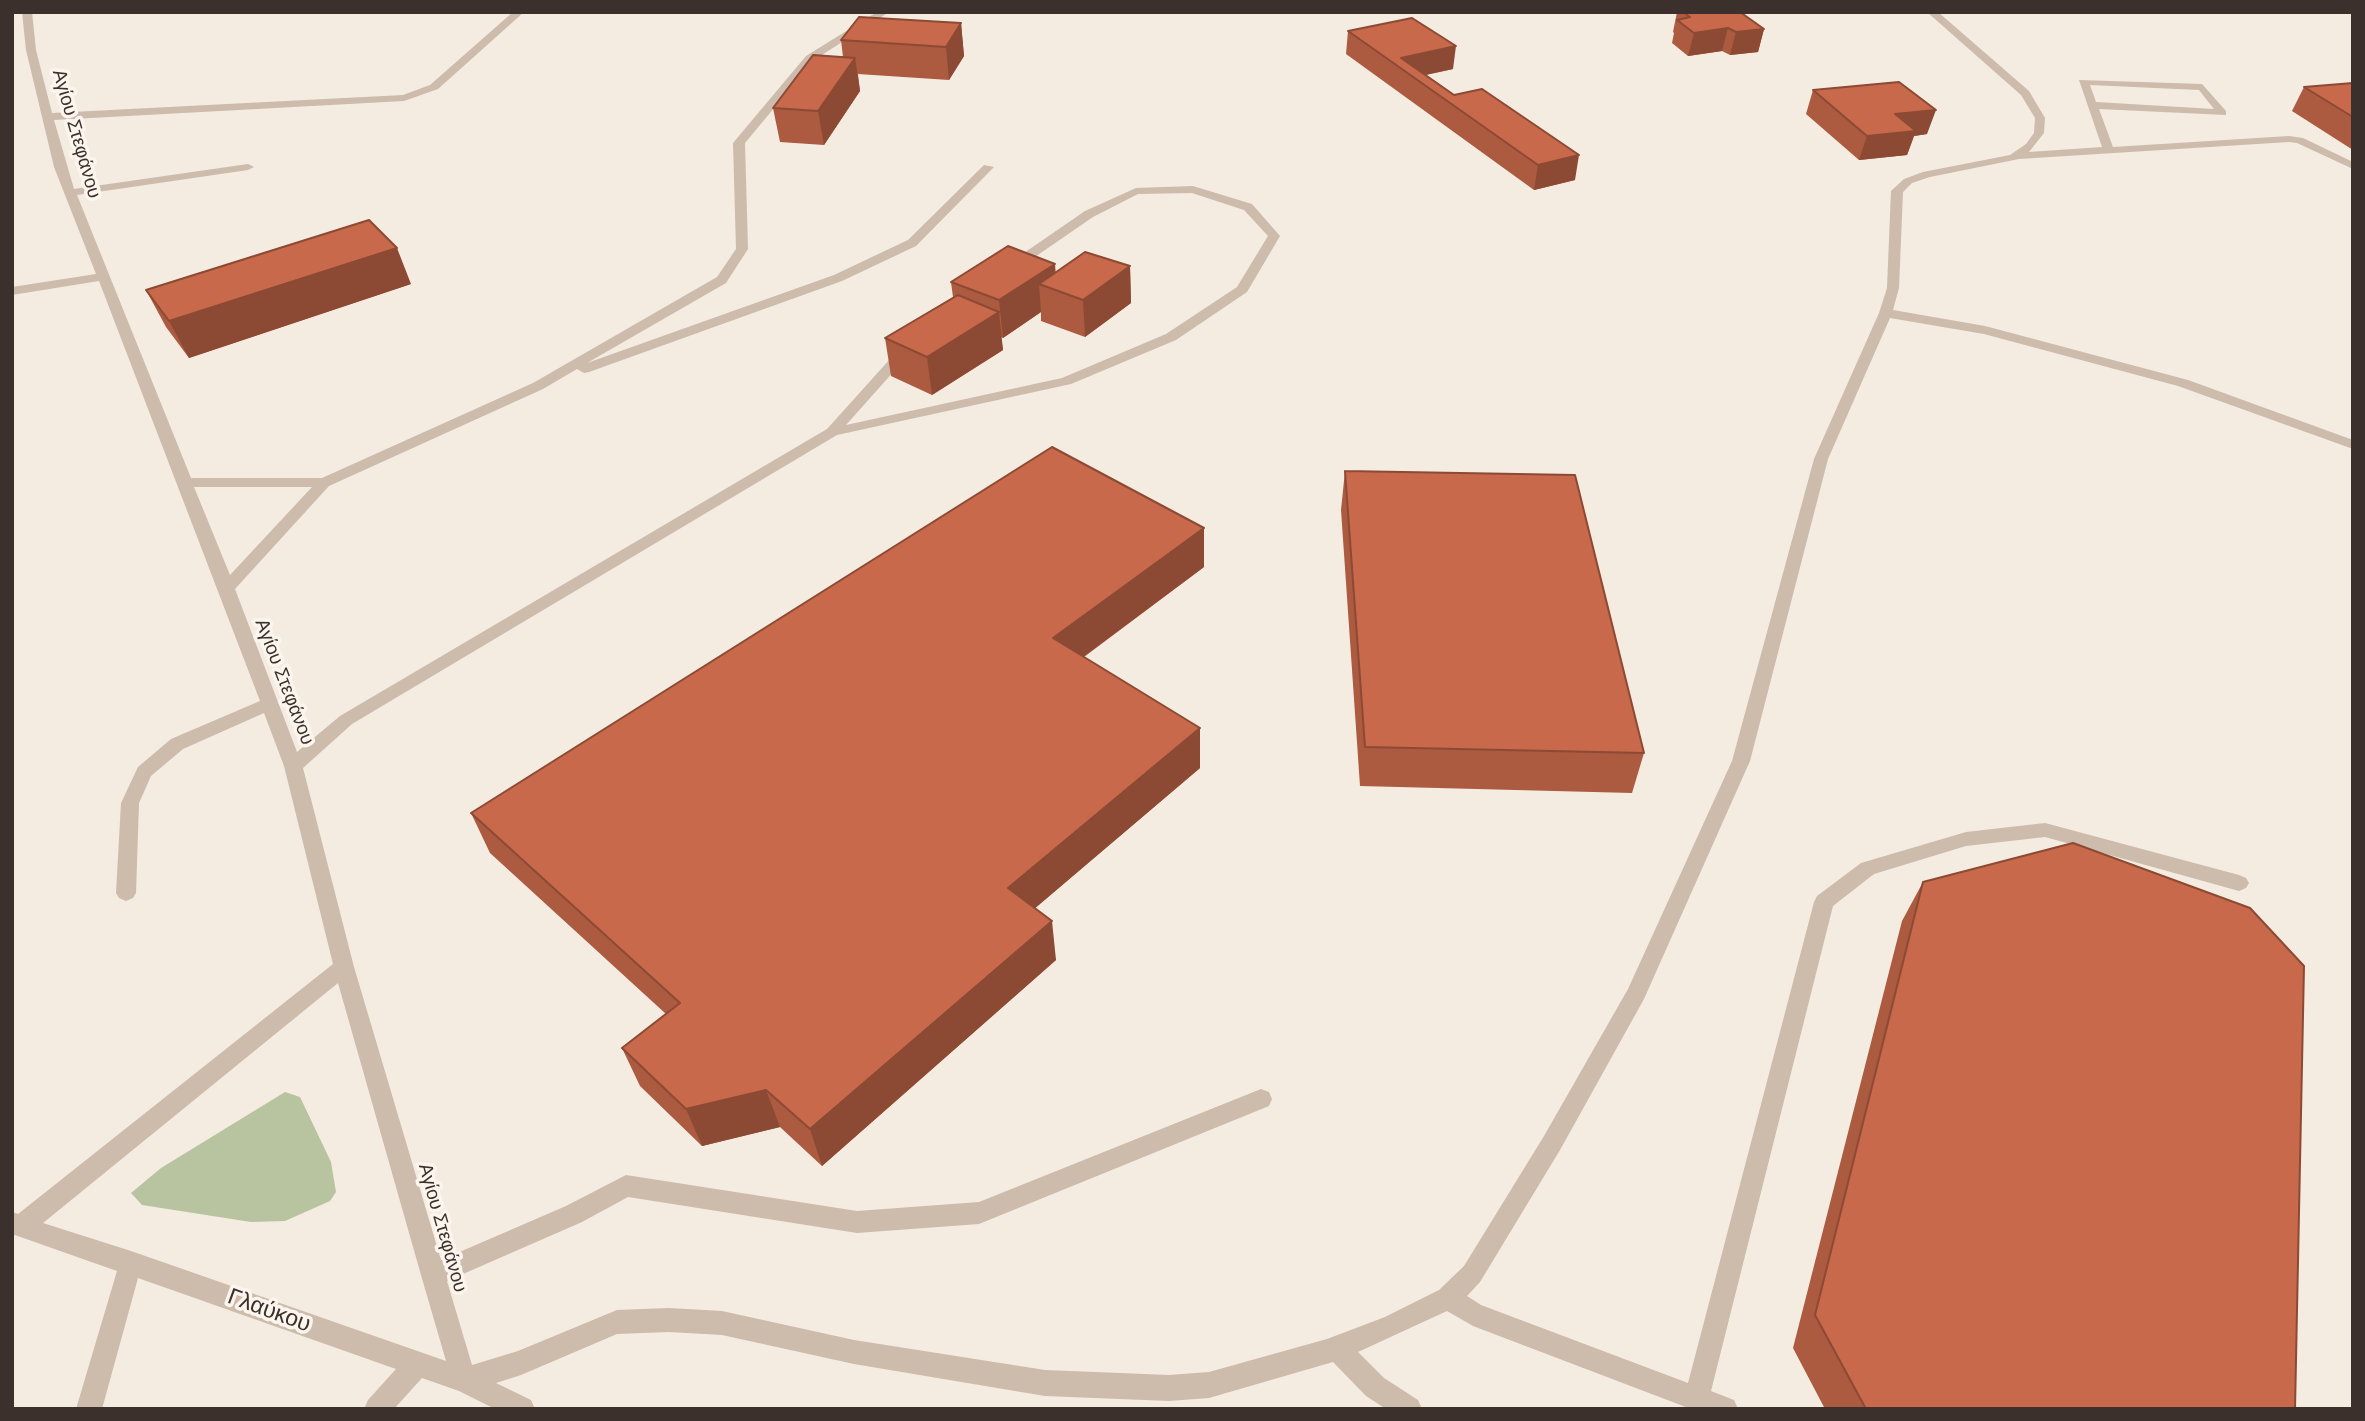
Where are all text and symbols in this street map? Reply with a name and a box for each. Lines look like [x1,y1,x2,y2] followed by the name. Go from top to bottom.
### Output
[47,67,105,201] street label: Αγίου Στεφάνου
[250,616,318,748] street label: Αγίου Στεφάνου
[413,1161,471,1295] street label: Αγίου Στεφάνου
[224,1283,314,1339] street label: Γλαύκου

